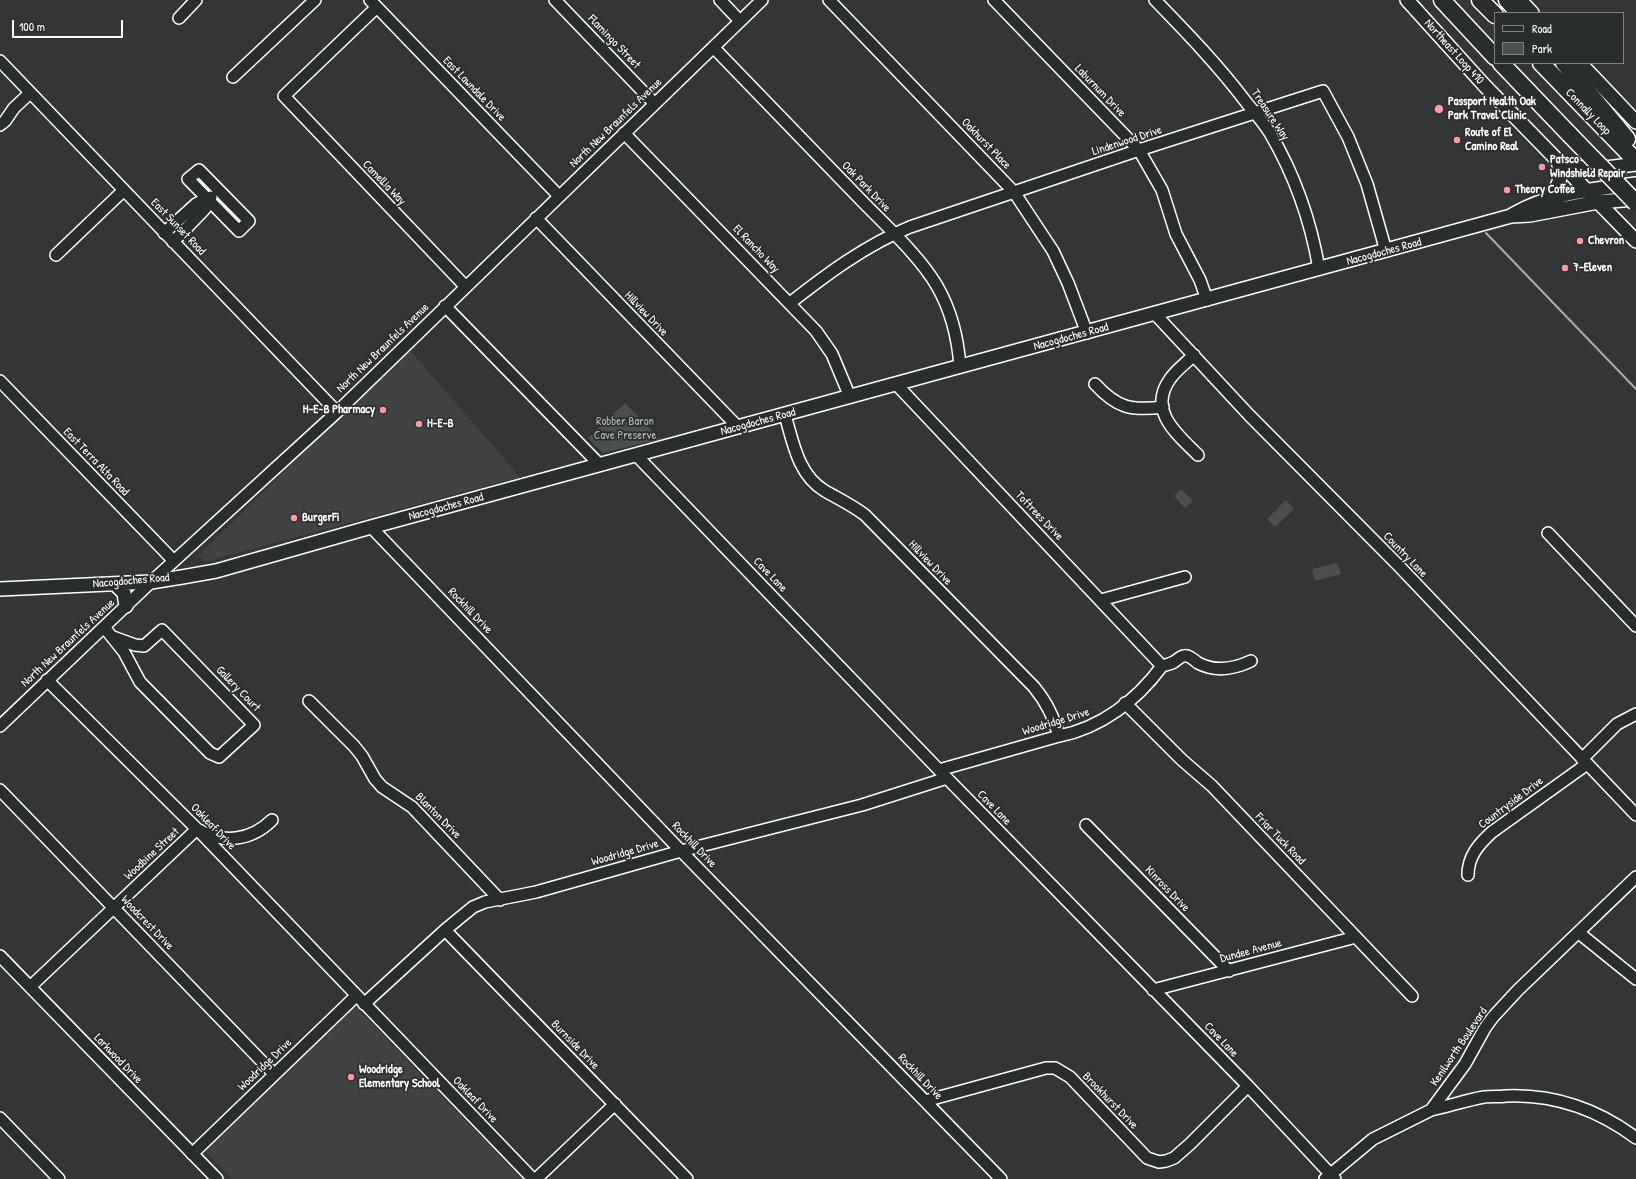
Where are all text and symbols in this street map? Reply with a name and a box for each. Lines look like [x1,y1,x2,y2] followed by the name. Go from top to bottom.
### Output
[14,12,125,38] scale bar
[585,12,643,72] street label: Flamingo Street
[1494,12,1624,64] legend
[1421,17,1487,87] street label: Northeast Loop 410
[19,18,45,35] text: 100 m
[1532,20,1552,37] text: Road
[1532,40,1552,57] text: Park
[440,54,508,124] street label: East Lawndale Drive
[1071,62,1129,120] street label: Laburnum Drive
[567,75,665,171] street label: North New Braunfels Avenue
[1562,86,1614,138] street label: Connally Loop
[1248,87,1292,143] street label: Treasure Way
[1448,95,1536,123] place label: Passport Health Oak Park Travel Clinic
[1433,103,1445,115] marker: Passport Health Oak Park Travel Clinic
[958,115,1014,173] street label: Oakhurst Place
[1090,123,1164,159] street label: Lindenwood Drive
[1465,126,1518,154] place label: Route of El Camino Real
[1452,135,1462,145] marker: Route of El Camino Real
[1550,153,1625,181] place label: Patsco Windshield Repair
[359,158,409,208] street label: Camellia Way
[838,159,894,215] street label: Oak Park Drive
[1537,162,1547,172] marker: Patsco Windshield Repair
[1515,183,1575,197] place label: Theory Coffee
[1502,185,1512,195] marker: Theory Coffee
[147,196,209,258] street label: East Sunset Road
[730,222,782,276] street label: El Rancho Way
[1588,234,1624,248] place label: Chevron
[1345,235,1423,269] street label: Nacogdoches Road
[1575,236,1585,246] marker: Chevron
[1573,261,1612,275] place label: 7-Eleven
[1560,263,1570,273] marker: 7-Eleven
[621,289,671,339] street label: Hillview Drive
[334,300,432,396] street label: North New Braunfels Avenue
[1032,320,1110,354] street label: Nacogdoches Road
[303,403,375,417] place label: H-E-B Pharmacy
[378,405,388,415] marker: H-E-B Pharmacy
[719,405,797,439] street label: Nacogdoches Road
[594,415,656,443] park label: Robber Baron Cave Preserve
[427,417,454,431] place label: H-E-B
[414,419,424,429] marker: H-E-B
[60,425,132,499] street label: East Terra Alta Road
[1012,488,1066,544] street label: Toftrees Drive
[407,490,485,524] street label: Nacogdoches Road
[302,511,339,525] place label: BurgerFi
[289,513,299,523] marker: BurgerFi
[1380,529,1430,581] street label: Country Lane
[905,538,955,588] street label: Hillview Drive
[750,555,790,595] street label: Cave Lane
[92,570,170,592] street label: Nacogdoches Road
[445,585,495,637] street label: Rockhill Drive
[18,596,118,690] street label: North New Braunfels Avenue
[213,663,263,715] street label: Gallery Court
[1021,705,1091,739] street label: Woodridge Drive
[1476,774,1546,832] street label: Countryside Drive
[974,788,1014,828] street label: Cave Lane
[412,790,464,842] street label: Blanton Drive
[187,801,239,853] street label: Oakleaf Drive
[1252,810,1308,868] street label: Friar Tuck Road
[669,819,719,871] street label: Rockhill Drive
[121,825,183,883] street label: Woodbine Street
[590,837,660,869] street label: Woodridge Drive
[1142,863,1192,915] street label: Kinross Drive
[118,893,176,953] street label: Woodcrest Drive
[1219,936,1283,966] street label: Dundee Avenue
[1427,1005,1491,1089] street label: Kenilworth Boulevard
[548,1017,602,1073] street label: Burnside Drive
[1201,1020,1241,1060] street label: Cave Lane
[91,1031,145,1087] street label: Larkwood Drive
[235,1036,295,1094] street label: Woodridge Drive
[895,1051,945,1103] street label: Rockhill Drive
[359,1063,440,1091] place label: Woodridge Elementary School
[1079,1069,1141,1133] street label: Brookhurst Drive
[346,1072,356,1082] marker: Woodridge Elementary School
[449,1074,501,1126] street label: Oakleaf Drive

